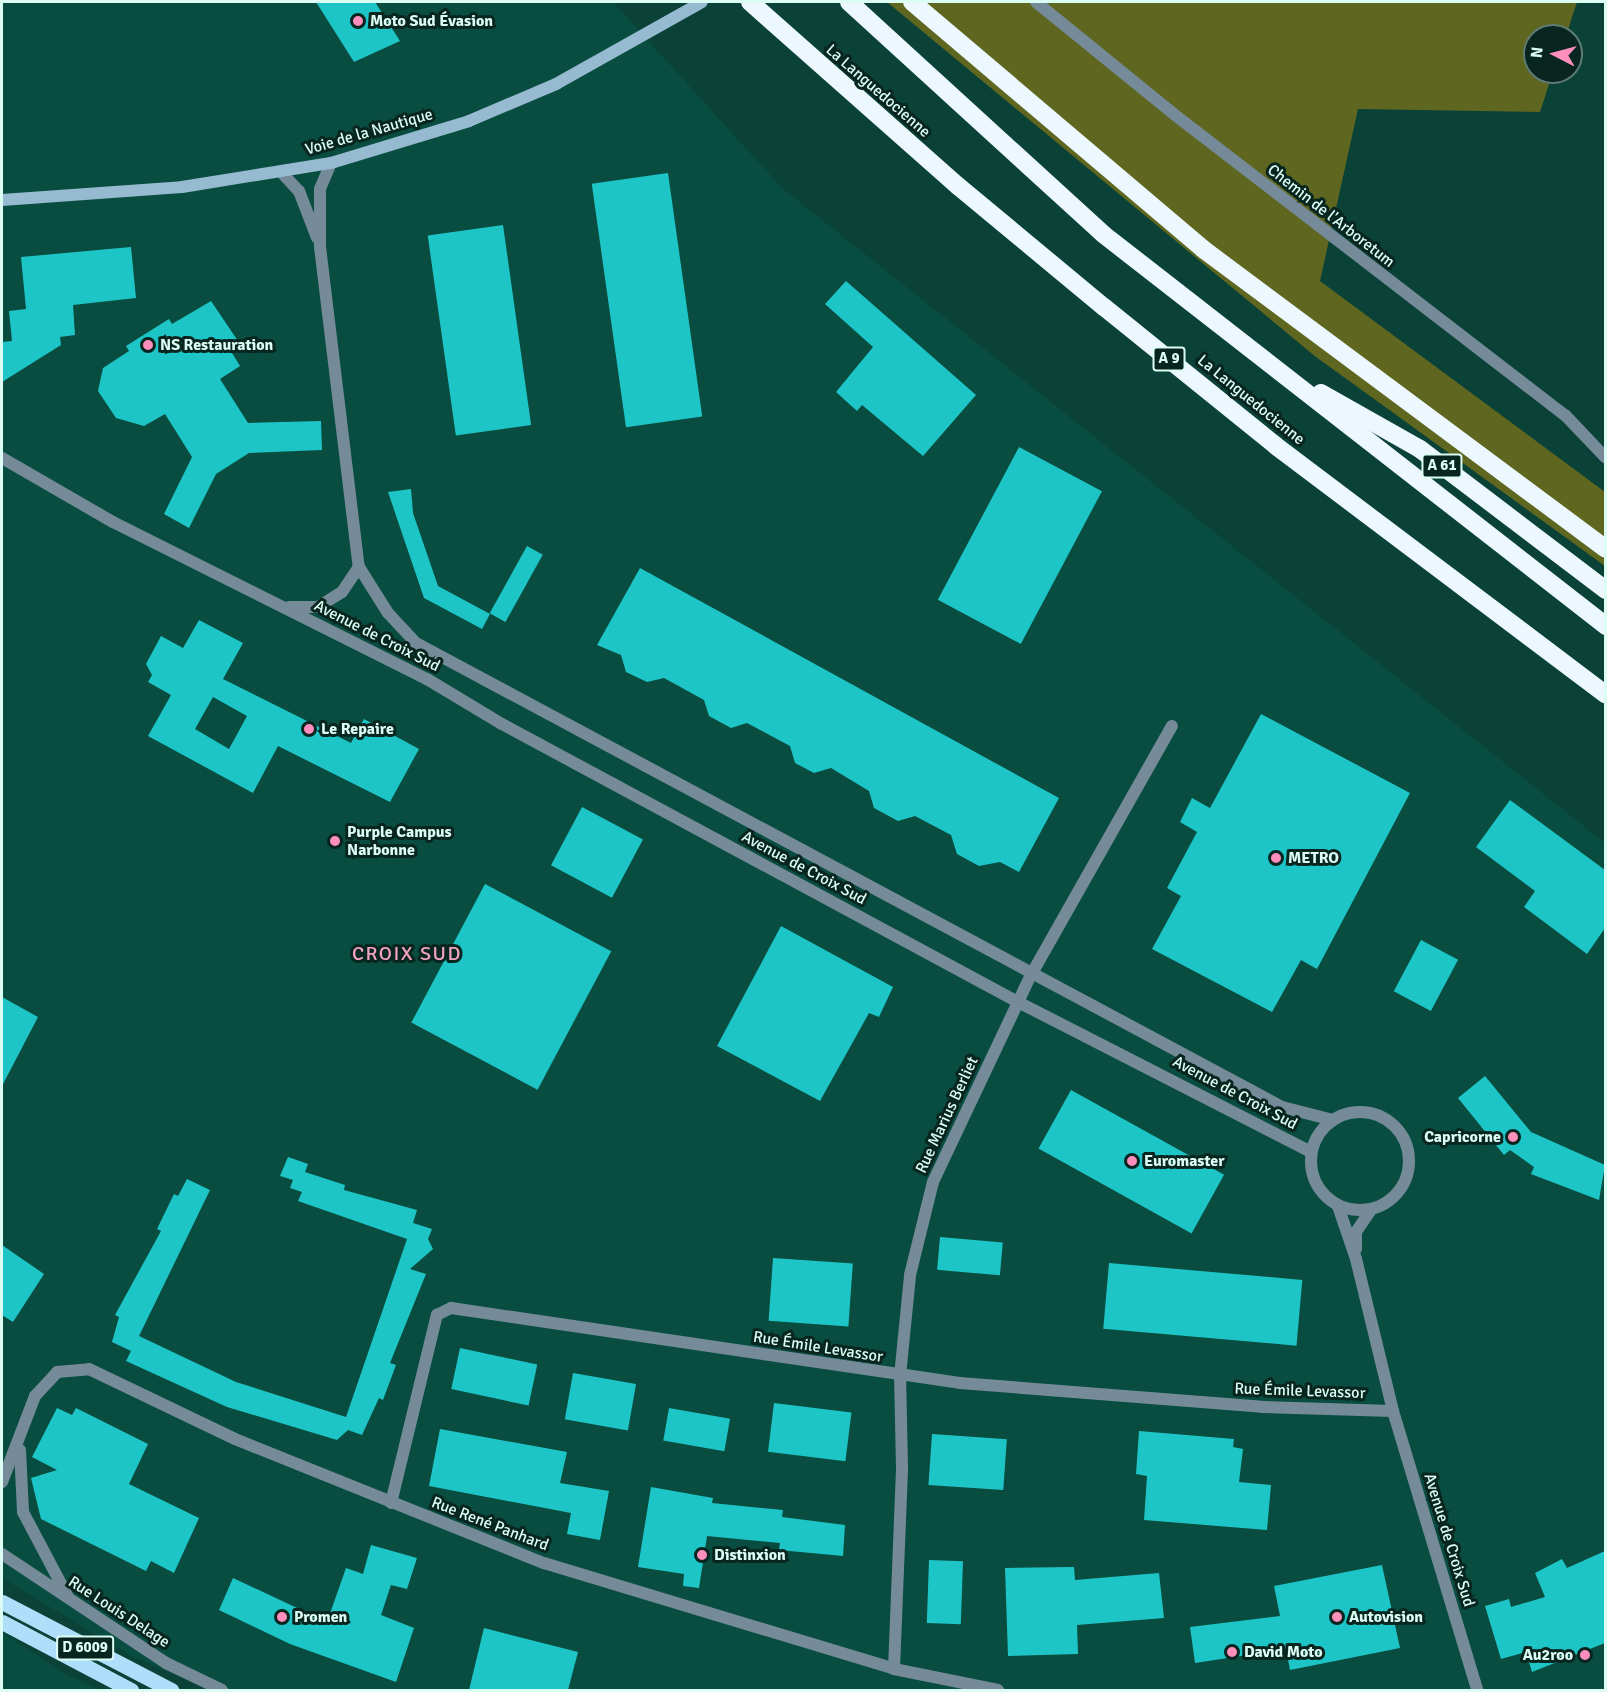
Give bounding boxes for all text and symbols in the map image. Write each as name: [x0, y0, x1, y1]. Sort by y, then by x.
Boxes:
place label: Moto Sud Évasion: [370, 11, 493, 31]
marker: Moto Sud Évasion: [351, 14, 365, 28]
north arrow: [1523, 24, 1583, 84]
street label: La Languedocienne: [822, 40, 934, 142]
text: N: [1527, 46, 1548, 59]
street label: Voie de la Nautique: [303, 105, 435, 159]
street label: Chemin de l'Arboretum: [1263, 160, 1399, 272]
place label: NS Restauration: [160, 335, 273, 355]
marker: NS Restauration: [141, 338, 155, 352]
road number: A 9: [1152, 347, 1186, 371]
street label: La Languedocienne: [1194, 351, 1308, 449]
road number: A 61: [1421, 454, 1463, 478]
street label: Avenue de Croix Sud: [311, 596, 443, 676]
place label: Le Repaire: [321, 719, 394, 739]
marker: Le Repaire: [302, 722, 316, 736]
place label: Purple Campus Narbonne: [347, 822, 452, 860]
street label: Avenue de Croix Sud: [738, 827, 870, 909]
marker: Purple Campus Narbonne: [328, 834, 342, 848]
place label: METRO: [1288, 848, 1339, 868]
marker: METRO: [1269, 851, 1283, 865]
district label: CROIX SUD: [352, 941, 462, 965]
street label: Avenue de Croix Sud: [1169, 1052, 1301, 1134]
street label: Rue Marius Berliet: [912, 1054, 982, 1176]
place label: Capricorne: [1424, 1127, 1501, 1147]
marker: Capricorne: [1506, 1130, 1520, 1144]
place label: Euromaster: [1144, 1151, 1225, 1171]
marker: Euromaster: [1125, 1154, 1139, 1168]
street label: Rue Émile Levassor: [752, 1327, 884, 1367]
street label: Rue Émile Levassor: [1234, 1379, 1366, 1403]
street label: Avenue de Croix Sud: [1420, 1471, 1478, 1609]
street label: Rue René Panhard: [429, 1493, 551, 1555]
place label: Distinxion: [714, 1545, 786, 1565]
marker: Distinxion: [695, 1548, 709, 1562]
street label: Rue Louis Delage: [65, 1572, 173, 1652]
place label: Promen: [294, 1607, 347, 1627]
place label: Autovision: [1349, 1607, 1423, 1627]
marker: Promen: [275, 1610, 289, 1624]
marker: Autovision: [1330, 1610, 1344, 1624]
road number: D 6009: [55, 1636, 115, 1660]
place label: David Moto: [1244, 1642, 1323, 1662]
marker: David Moto: [1225, 1645, 1239, 1659]
place label: Au2roo: [1523, 1645, 1573, 1665]
marker: Au2roo: [1578, 1648, 1592, 1662]

